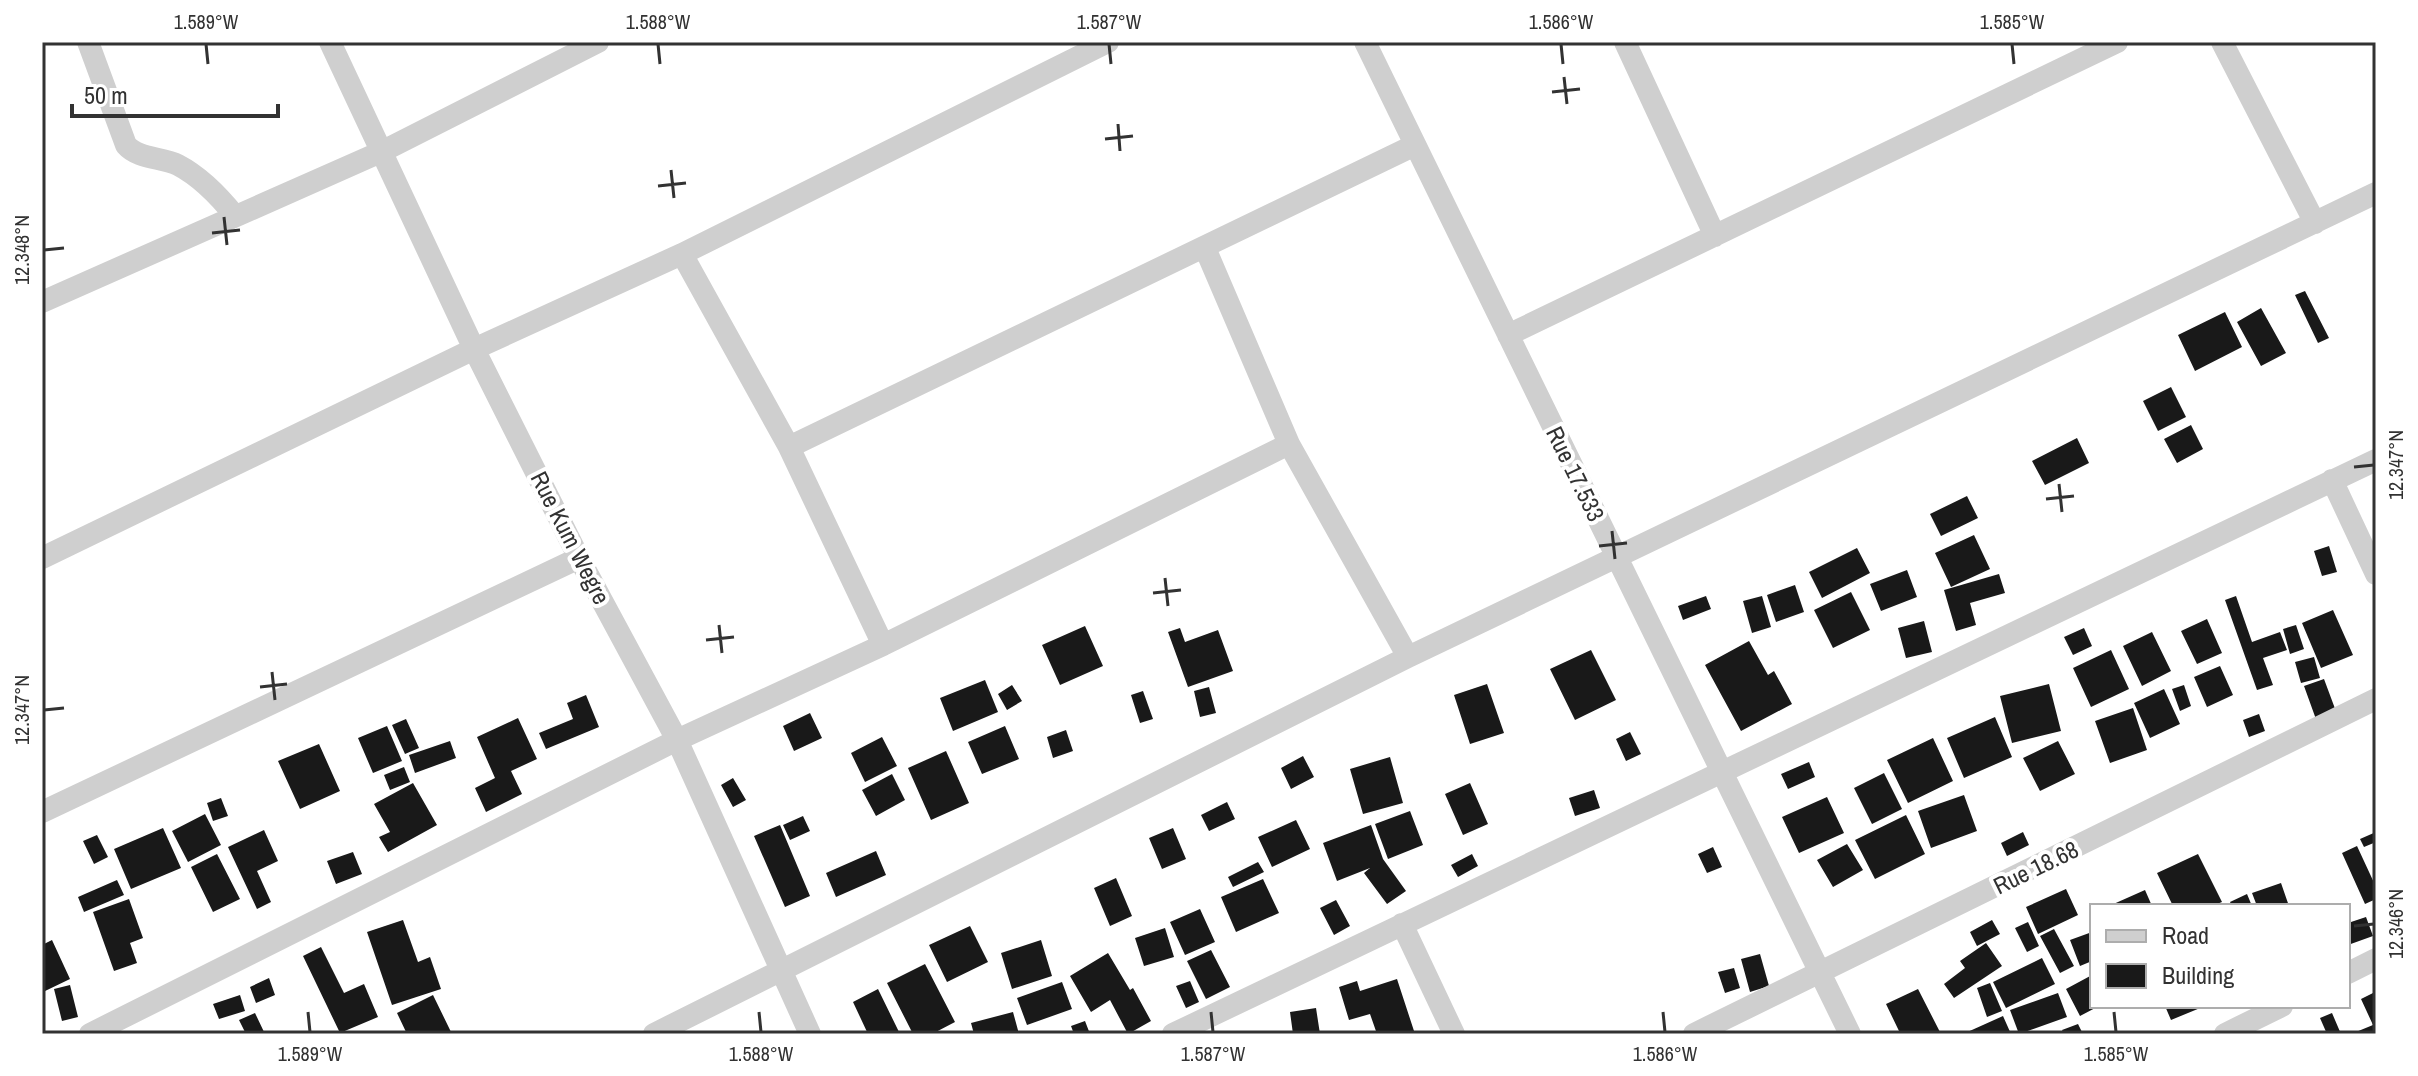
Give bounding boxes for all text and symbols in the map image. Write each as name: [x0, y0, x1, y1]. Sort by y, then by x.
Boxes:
text: 1.589°W: [174, 8, 239, 35]
text: 1.588°W: [626, 8, 691, 35]
text: 1.587°W: [1077, 8, 1142, 35]
text: 1.586°W: [1529, 8, 1594, 35]
text: 1.585°W: [1980, 8, 2045, 35]
scale bar: [72, 68, 278, 118]
text: 50 m: [84, 79, 128, 111]
text: 12.348°N: [8, 215, 35, 285]
street label: Rue 17.533: [1539, 421, 1613, 526]
text: 12.347°N: [2382, 430, 2409, 500]
street label: Rue Kum Wegre: [524, 466, 618, 609]
text: 12.347°N: [8, 675, 35, 745]
street label: Rue 18.68: [1988, 833, 2083, 901]
text: 12.346°N: [2382, 889, 2409, 959]
legend: [2090, 904, 2350, 1008]
text: Road: [2162, 919, 2209, 951]
text: Building: [2162, 959, 2234, 991]
text: 1.589°W: [278, 1040, 343, 1067]
text: 1.588°W: [729, 1040, 794, 1067]
text: 1.587°W: [1181, 1040, 1246, 1067]
text: 1.586°W: [1633, 1040, 1698, 1067]
text: 1.585°W: [2084, 1040, 2149, 1067]

